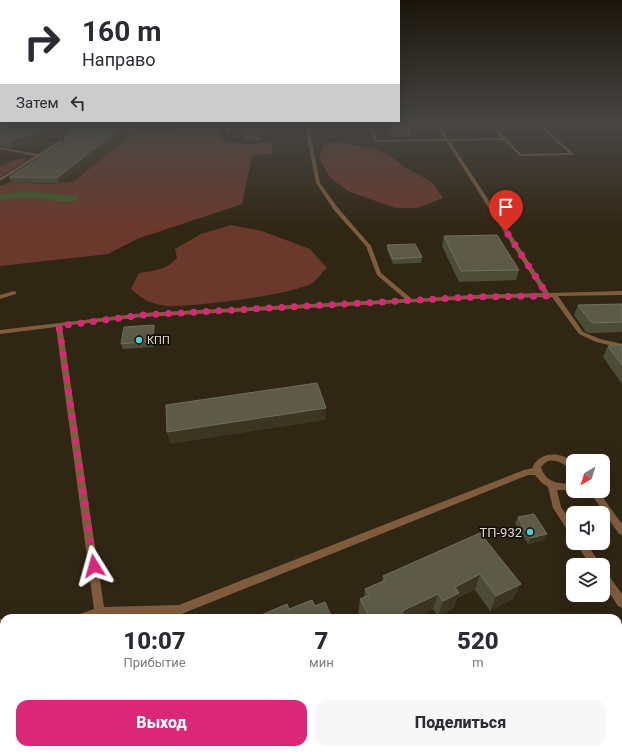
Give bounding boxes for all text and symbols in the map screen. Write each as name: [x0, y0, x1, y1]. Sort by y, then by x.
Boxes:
text: 160 m: [82, 15, 161, 48]
icon: right: [16, 16, 68, 68]
text: Направо: [82, 49, 155, 70]
icon: left: [67, 92, 89, 114]
text: Затем: [16, 94, 59, 112]
pin: [489, 190, 523, 231]
icon: arrive: [495, 196, 517, 218]
place label: КПП: [147, 334, 170, 347]
marker: КПП: [134, 335, 144, 345]
north arrow: [566, 454, 610, 498]
map controls: [566, 454, 610, 602]
button: sound: [566, 506, 610, 550]
place label: ТП-932: [479, 525, 522, 540]
marker: ТП-932: [525, 527, 535, 537]
position arrow: [73, 545, 115, 587]
button: layers: [566, 558, 610, 602]
text: 10:07: [123, 627, 186, 655]
text: 7: [314, 627, 328, 655]
text: 520: [457, 627, 499, 655]
text: Прибытие: [124, 655, 186, 670]
text: мин: [309, 655, 334, 670]
text: m: [472, 655, 484, 670]
button: Выход: [16, 700, 307, 746]
button: Поделиться: [315, 700, 606, 746]

